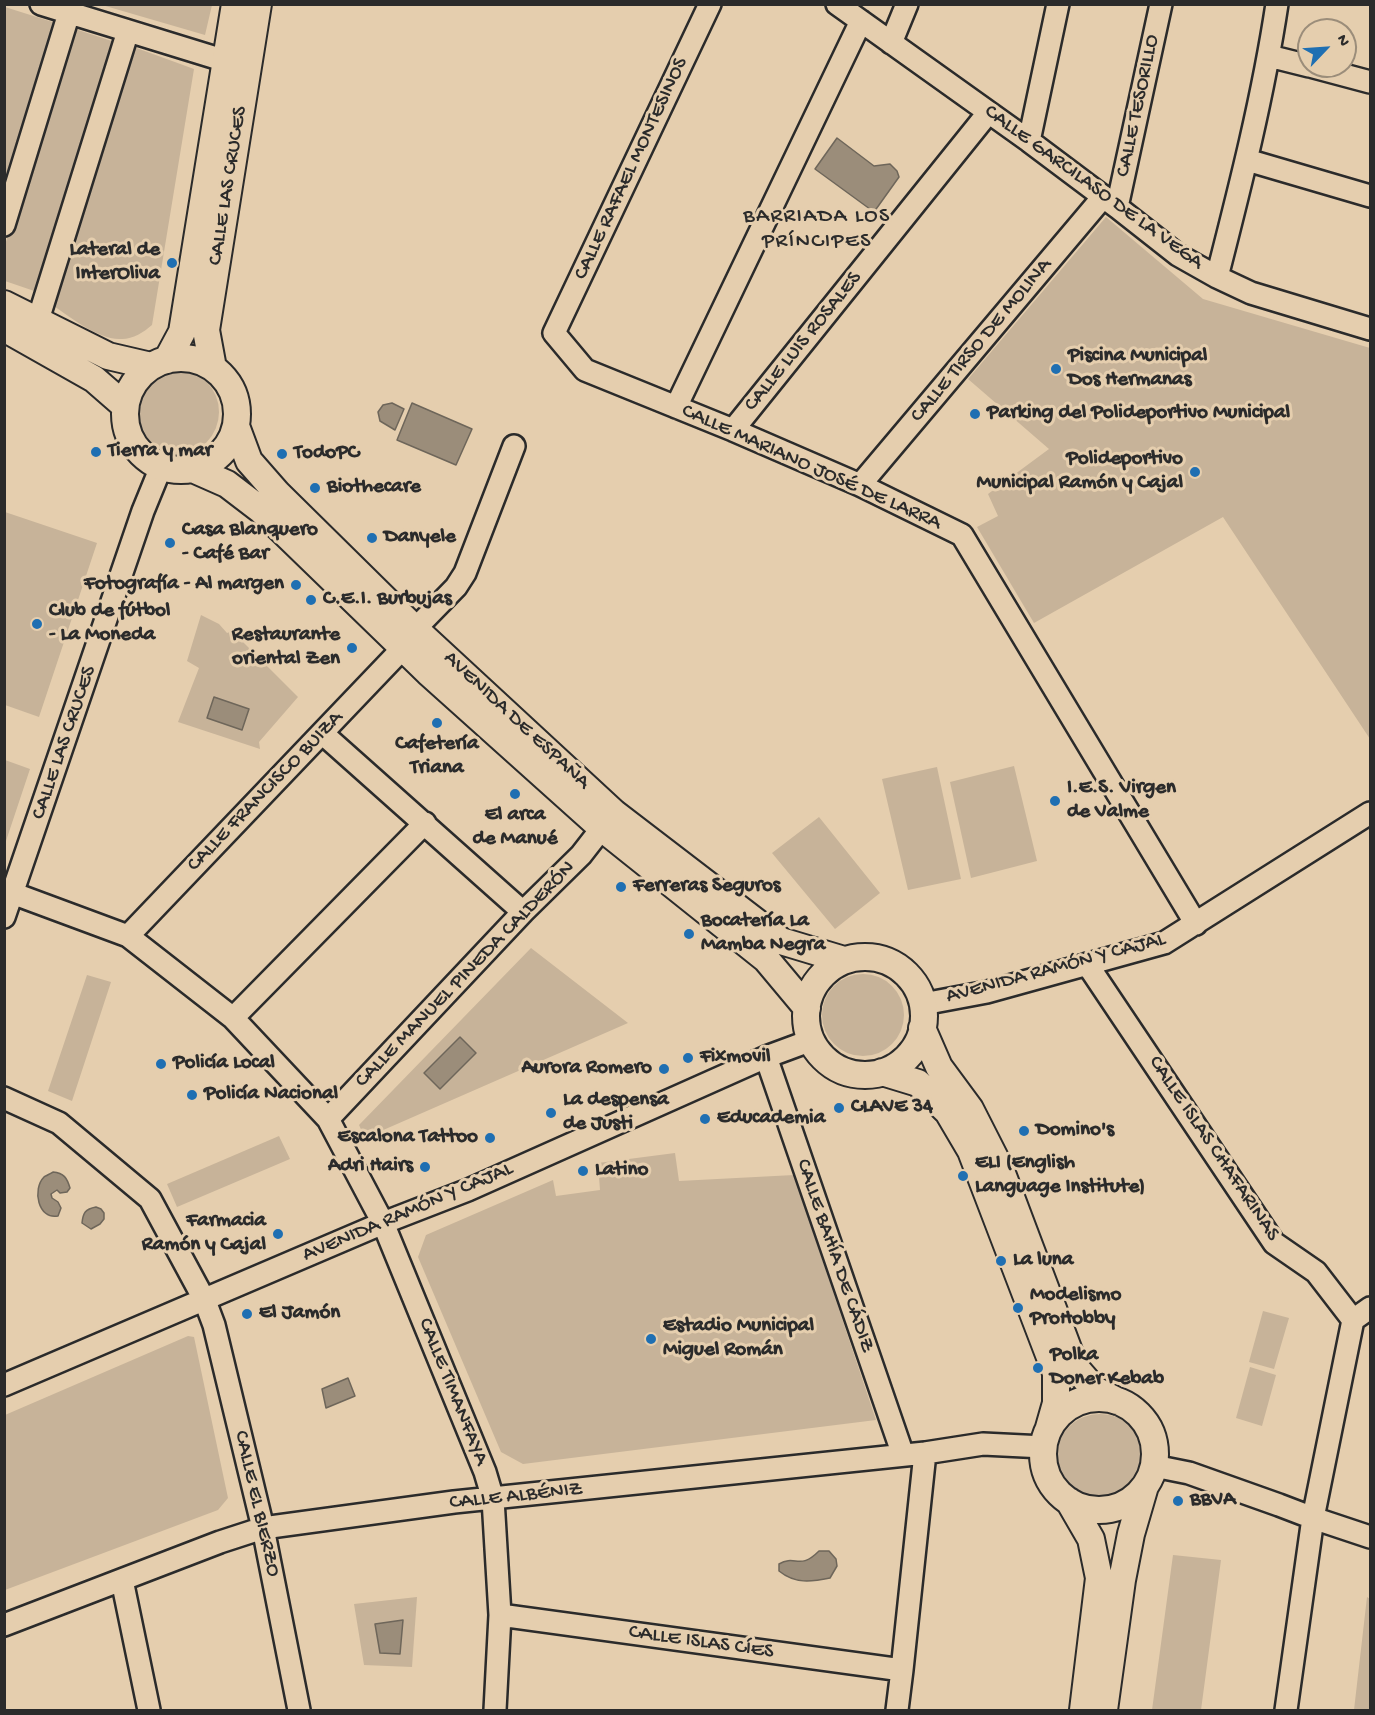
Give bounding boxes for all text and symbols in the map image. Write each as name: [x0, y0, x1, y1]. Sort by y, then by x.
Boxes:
north arrow: [1297, 18, 1357, 78]
text: N: [1331, 32, 1353, 50]
street label: CALLE TESORILLO: [1112, 33, 1166, 179]
street label: CALLE RAFAEL MONTESINOS: [569, 54, 695, 284]
street label: CALLE GARCILASO DE LA VEGA: [978, 100, 1208, 276]
street label: CALLE LAS CRUCES: [204, 105, 254, 267]
district label: BARRIADA LOS PRÍNCIPES: [743, 205, 891, 256]
place label: Lateral de InterOliva: [69, 238, 160, 288]
street label: CALLE TIRSO DE MOLINA: [906, 254, 1058, 428]
marker: Lateral de InterOliva: [165, 256, 179, 270]
street label: CALLE LUIS ROSALES: [740, 267, 868, 417]
place label: Piscina Municipal Dos Hermanas: [1068, 344, 1207, 394]
marker: Piscina Municipal Dos Hermanas: [1049, 362, 1063, 376]
street label: CALLE MARIANO JOSÉ DE LARRA: [677, 399, 945, 537]
place label: Parking del Polideportivo Municipal: [987, 401, 1290, 427]
marker: Parking del Polideportivo Municipal: [968, 407, 982, 421]
place label: Tierra y mar: [108, 439, 212, 465]
place label: TodoPC: [294, 441, 359, 467]
marker: Tierra y mar: [89, 445, 103, 459]
marker: TodoPC: [275, 447, 289, 461]
place label: Polideportivo Municipal Ramón y Cajal: [977, 447, 1183, 497]
marker: Polideportivo Municipal Ramón y Cajal: [1188, 465, 1202, 479]
place label: Biothecare: [327, 475, 421, 501]
marker: Biothecare: [308, 481, 322, 495]
place label: Casa Blanquero - Café Bar: [182, 518, 318, 568]
place label: Danyele: [384, 525, 456, 551]
marker: Danyele: [365, 531, 379, 545]
marker: Casa Blanquero - Café Bar: [163, 536, 177, 550]
place label: Fotografía - Al margen: [84, 572, 284, 598]
marker: Fotografía - Al margen: [289, 578, 303, 592]
place label: C.E.I. Burbujas: [323, 587, 452, 613]
marker: C.E.I. Burbujas: [304, 593, 318, 607]
place label: Club de fútbol - La Moneda: [49, 599, 170, 649]
marker: Club de fútbol - La Moneda: [30, 617, 44, 631]
place label: Restaurante oriental Zen: [232, 623, 340, 673]
marker: Restaurante oriental Zen: [345, 641, 359, 655]
street label: AVENIDA DE ESPAÑA: [437, 646, 595, 796]
street label: CALLE LAS CRUCES: [27, 663, 103, 823]
street label: CALLE FRANCISCO BUIZA: [183, 706, 349, 878]
marker: Cafetería Triana: [430, 716, 444, 730]
place label: Cafetería Triana: [395, 732, 479, 782]
place label: I.E.S. Virgen de Valme: [1067, 776, 1176, 826]
marker: El arca de Manué: [508, 787, 522, 801]
marker: I.E.S. Virgen de Valme: [1048, 794, 1062, 808]
place label: El arca de Manué: [472, 803, 558, 853]
street label: CALLE MANUEL PINEDA CALDERÓN: [351, 856, 581, 1094]
place label: Ferreras Seguros: [633, 874, 781, 900]
marker: Ferreras Seguros: [614, 880, 628, 894]
place label: Bocatería La Mamba Negra: [701, 909, 825, 959]
marker: Bocatería La Mamba Negra: [682, 927, 696, 941]
street label: AVENIDA RAMÓN Y CAJAL: [944, 928, 1168, 1010]
place label: Fixmovil: [700, 1045, 771, 1071]
place label: Policía Local: [173, 1051, 275, 1077]
marker: Fixmovil: [681, 1051, 695, 1065]
street label: CALLE ISLAS CHAFARINAS: [1142, 1052, 1284, 1246]
place label: Aurora Romero: [521, 1056, 652, 1082]
marker: Policía Local: [154, 1057, 168, 1071]
marker: Aurora Romero: [657, 1062, 671, 1076]
place label: Policía Nacional: [204, 1082, 338, 1108]
marker: Policía Nacional: [185, 1088, 199, 1102]
place label: La despensa de Justi: [563, 1088, 669, 1138]
place label: CLAVE 34: [851, 1095, 933, 1121]
marker: CLAVE 34: [832, 1101, 846, 1115]
marker: La despensa de Justi: [544, 1106, 558, 1120]
place label: Educademia: [717, 1106, 825, 1132]
marker: Educademia: [698, 1112, 712, 1126]
place label: Domino's: [1036, 1118, 1114, 1144]
marker: Domino's: [1017, 1124, 1031, 1138]
place label: Escalona Tattoo: [338, 1125, 478, 1151]
marker: Escalona Tattoo: [483, 1131, 497, 1145]
place label: ELI (English Language Institute): [975, 1151, 1145, 1201]
place label: Adri Hairs: [328, 1154, 413, 1180]
street label: CALLE BAHÍA DE CÁDIZ: [789, 1156, 879, 1356]
street label: AVENIDA RAMÓN Y CAJAL: [299, 1157, 517, 1269]
place label: Latino: [595, 1158, 648, 1184]
marker: Adri Hairs: [418, 1160, 432, 1174]
marker: Latino: [576, 1164, 590, 1178]
marker: ELI (English Language Institute): [956, 1169, 970, 1183]
place label: Farmacia Ramón y Cajal: [142, 1209, 266, 1259]
marker: Farmacia Ramón y Cajal: [271, 1227, 285, 1241]
place label: La luna: [1013, 1248, 1073, 1274]
marker: La luna: [994, 1254, 1008, 1268]
place label: Modelismo ProHobby: [1030, 1283, 1121, 1333]
place label: El Jamón: [259, 1301, 340, 1327]
marker: Modelismo ProHobby: [1011, 1301, 1025, 1315]
marker: El Jamón: [240, 1307, 254, 1321]
place label: Estadio Municipal Miguel Román: [663, 1314, 814, 1364]
street label: CALLE TIMANFAYA: [411, 1315, 493, 1469]
marker: Estadio Municipal Miguel Román: [644, 1332, 658, 1346]
place label: Polka Doner Kebab: [1050, 1343, 1164, 1393]
marker: Polka Doner Kebab: [1031, 1361, 1045, 1375]
street label: CALLE EL BIERZO: [227, 1429, 285, 1579]
street label: CALLE ALBÉNIZ: [448, 1477, 584, 1517]
place label: BBVA: [1190, 1488, 1236, 1514]
marker: BBVA: [1171, 1494, 1185, 1508]
street label: CALLE ISLAS CÍES: [627, 1620, 775, 1666]

